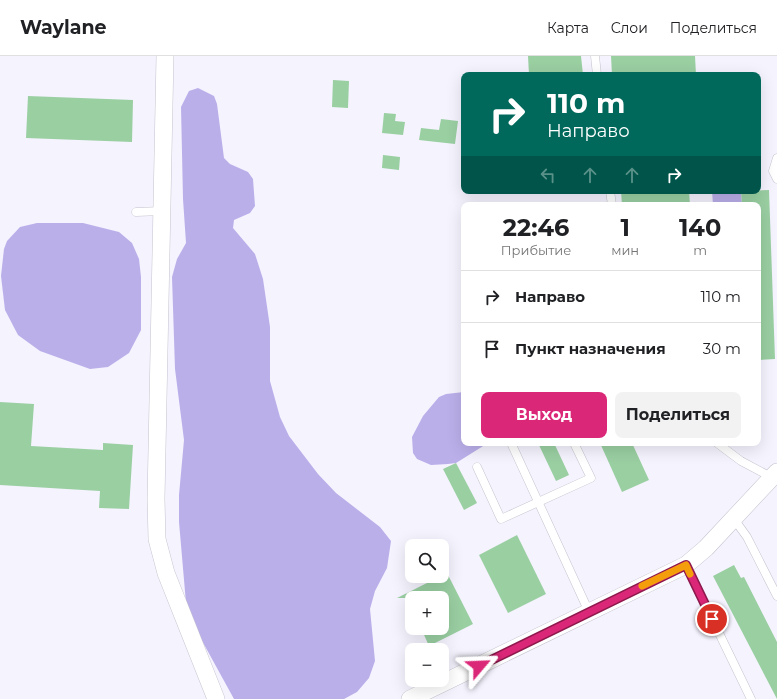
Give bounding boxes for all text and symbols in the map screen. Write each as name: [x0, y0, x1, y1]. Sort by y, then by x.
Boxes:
text: Waylane: [20, 16, 107, 39]
text: Карта: [547, 19, 589, 37]
text: Слои: [611, 19, 648, 37]
text: Поделиться: [670, 19, 757, 37]
text: 110 m: [547, 86, 625, 120]
icon: right: [481, 88, 533, 140]
text: Направо: [547, 120, 630, 142]
icon: left: [537, 164, 559, 186]
icon: ahead: [579, 164, 601, 186]
icon: ahead: [621, 164, 643, 186]
icon: right: [663, 164, 685, 186]
text: 22:46: [503, 213, 569, 242]
text: 1: [620, 213, 630, 242]
text: 140: [679, 213, 721, 242]
text: Прибытие: [501, 242, 571, 258]
text: мин: [611, 242, 639, 258]
text: m: [693, 242, 707, 258]
icon: right: [481, 286, 503, 308]
text: Направо: [515, 287, 585, 306]
text: 110 m: [700, 287, 741, 306]
icon: arrive: [481, 338, 503, 360]
text: Пункт назначения: [515, 339, 666, 358]
text: 30 m: [703, 339, 741, 358]
button: Выход: [481, 392, 607, 438]
button: Поделиться: [615, 392, 741, 438]
map controls: [405, 539, 449, 687]
button: search: [405, 539, 449, 583]
button: +: [405, 591, 449, 635]
pin: [695, 602, 729, 636]
icon: arrive: [701, 608, 723, 630]
button: −: [405, 643, 449, 687]
position arrow: [458, 645, 500, 687]

